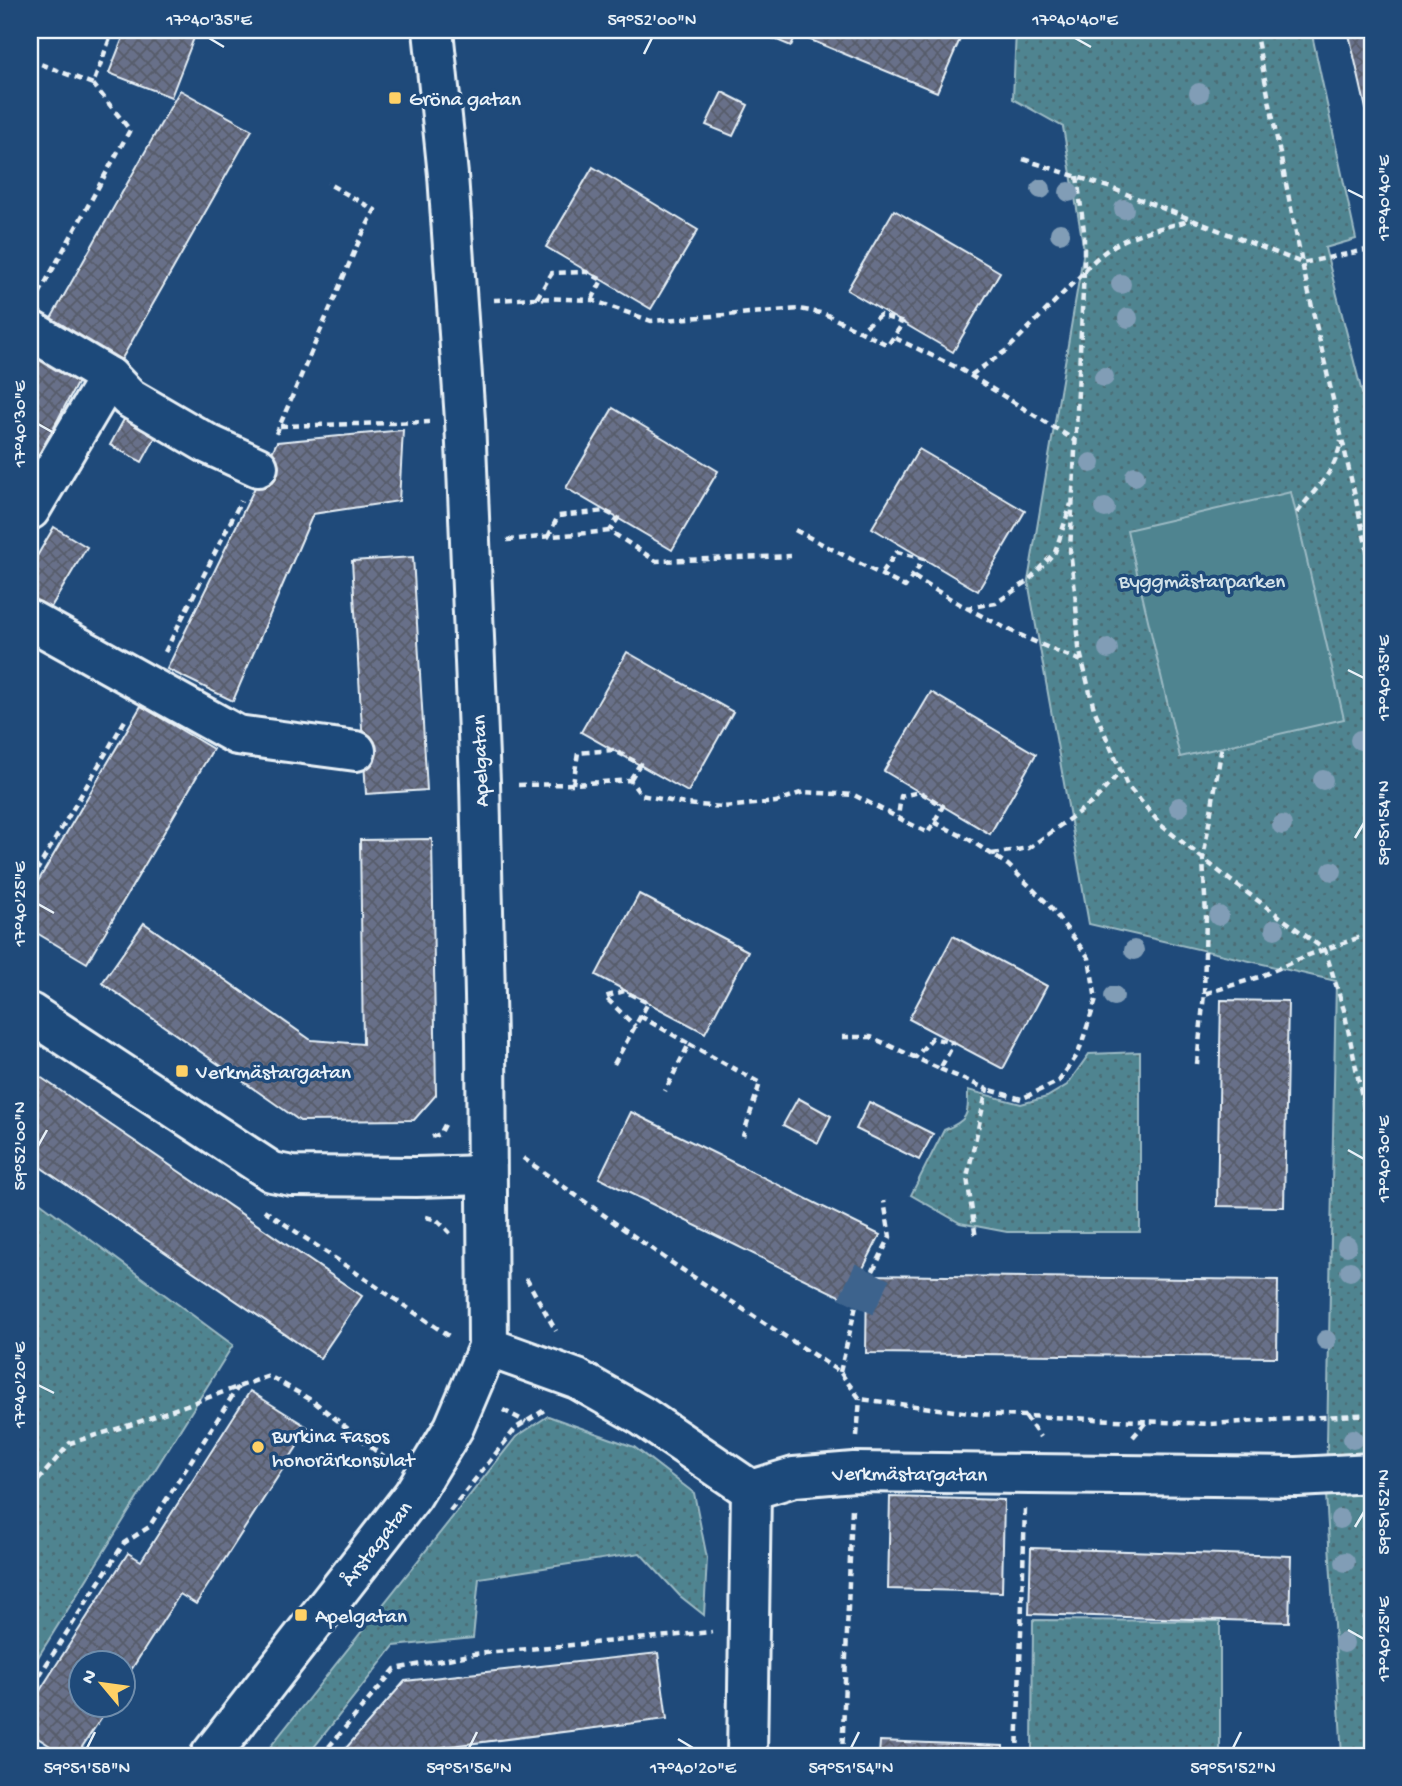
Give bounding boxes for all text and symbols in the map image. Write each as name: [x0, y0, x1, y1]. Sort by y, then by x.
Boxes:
text: 17°40'35"E: [165, 11, 253, 32]
text: 59°52'00"N: [607, 11, 697, 32]
text: 17°40'40"E: [1031, 11, 1119, 32]
place label: Gröna gatan: [409, 89, 521, 114]
marker: Gröna gatan: [387, 90, 403, 106]
text: 17°40'40"E: [1375, 154, 1396, 242]
text: 17°40'30"E: [11, 380, 32, 468]
park label: Byggmästarparken: [1118, 571, 1285, 596]
text: 17°40'35"E: [1375, 634, 1396, 722]
street label: Apelgatan: [468, 714, 497, 807]
text: 59°51'54"N: [1375, 780, 1396, 866]
text: 17°40'25"E: [11, 861, 32, 948]
place label: Verkmästargatan: [195, 1062, 351, 1087]
marker: Verkmästargatan: [174, 1063, 190, 1079]
text: 59°52'00"N: [11, 1101, 32, 1191]
text: 17°40'30"E: [1375, 1115, 1396, 1203]
text: 17°40'20"E: [11, 1341, 32, 1429]
place label: Burkina Fasos honorärkonsulat: [271, 1426, 417, 1475]
marker: Burkina Fasos honorärkonsulat: [250, 1439, 266, 1455]
street label: Verkmästargatan: [830, 1463, 987, 1490]
text: 59°51'52"N: [1375, 1469, 1396, 1555]
street label: Årstagatan: [336, 1497, 420, 1593]
text: 17°40'25"E: [1375, 1596, 1396, 1683]
place label: Apelgatan: [315, 1606, 407, 1631]
marker: Apelgatan: [293, 1607, 309, 1623]
north arrow: [66, 1650, 136, 1720]
text: N: [77, 1666, 103, 1688]
text: 59°51'58"N: [44, 1759, 130, 1780]
text: 59°51'56"N: [426, 1759, 512, 1780]
text: 17°40'20"E: [649, 1759, 737, 1780]
text: 59°51'54"N: [808, 1759, 894, 1780]
text: 59°51'52"N: [1190, 1759, 1276, 1780]

